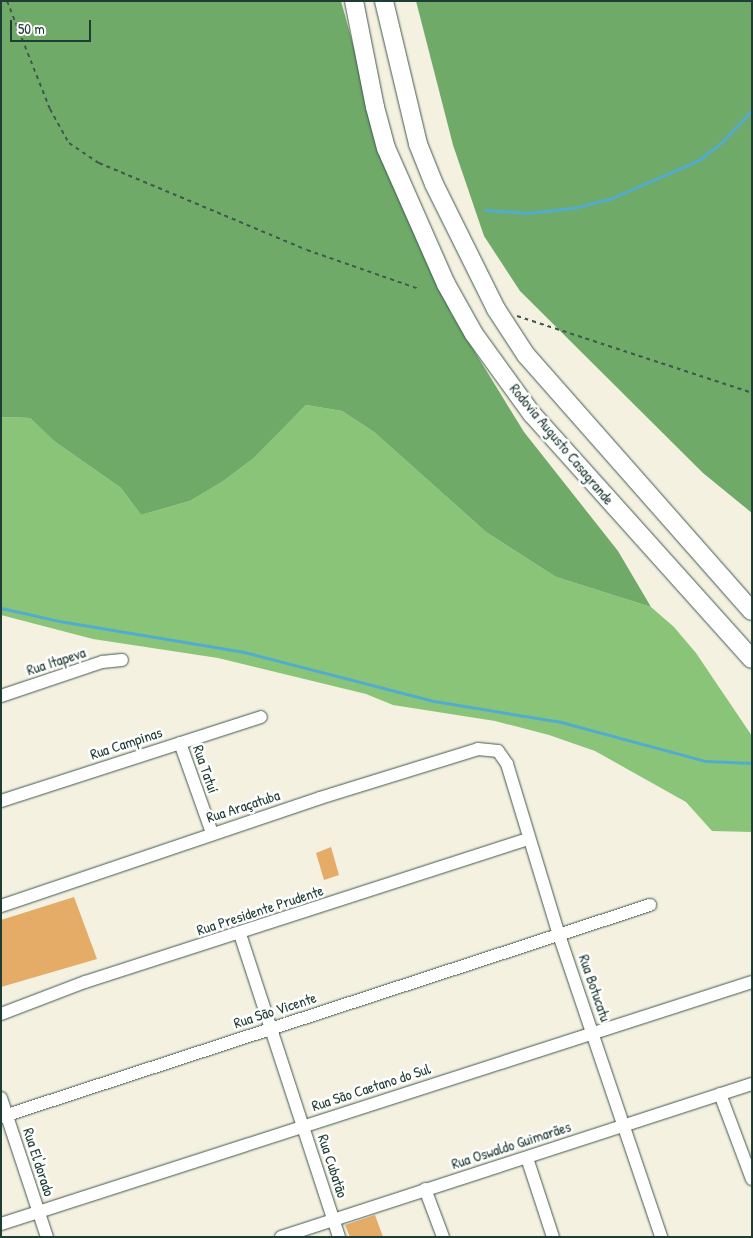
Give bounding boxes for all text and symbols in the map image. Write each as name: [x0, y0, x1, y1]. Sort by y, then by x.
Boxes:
scale bar: [12, 10, 94, 42]
text: 50 m: [18, 18, 45, 39]
street label: Rodovia Augusto Casagrande: [506, 380, 618, 508]
street label: Rua Itapeva: [24, 643, 88, 679]
street label: Rua Campinas: [88, 723, 164, 763]
street label: Rua Tatuí: [189, 743, 223, 795]
street label: Rua Araçatuba: [204, 786, 282, 826]
street label: Rua Presidente Prudente: [194, 881, 326, 939]
street label: Rua Botucatu: [575, 952, 615, 1024]
street label: Rua São Vicente: [231, 988, 319, 1032]
street label: Rua São Caetano do Sul: [309, 1059, 433, 1115]
street label: Rua Oswaldo Guimarães: [449, 1117, 573, 1173]
street label: Rua El'dorado: [20, 1126, 58, 1198]
street label: Rua Cubatão: [314, 1132, 352, 1200]

